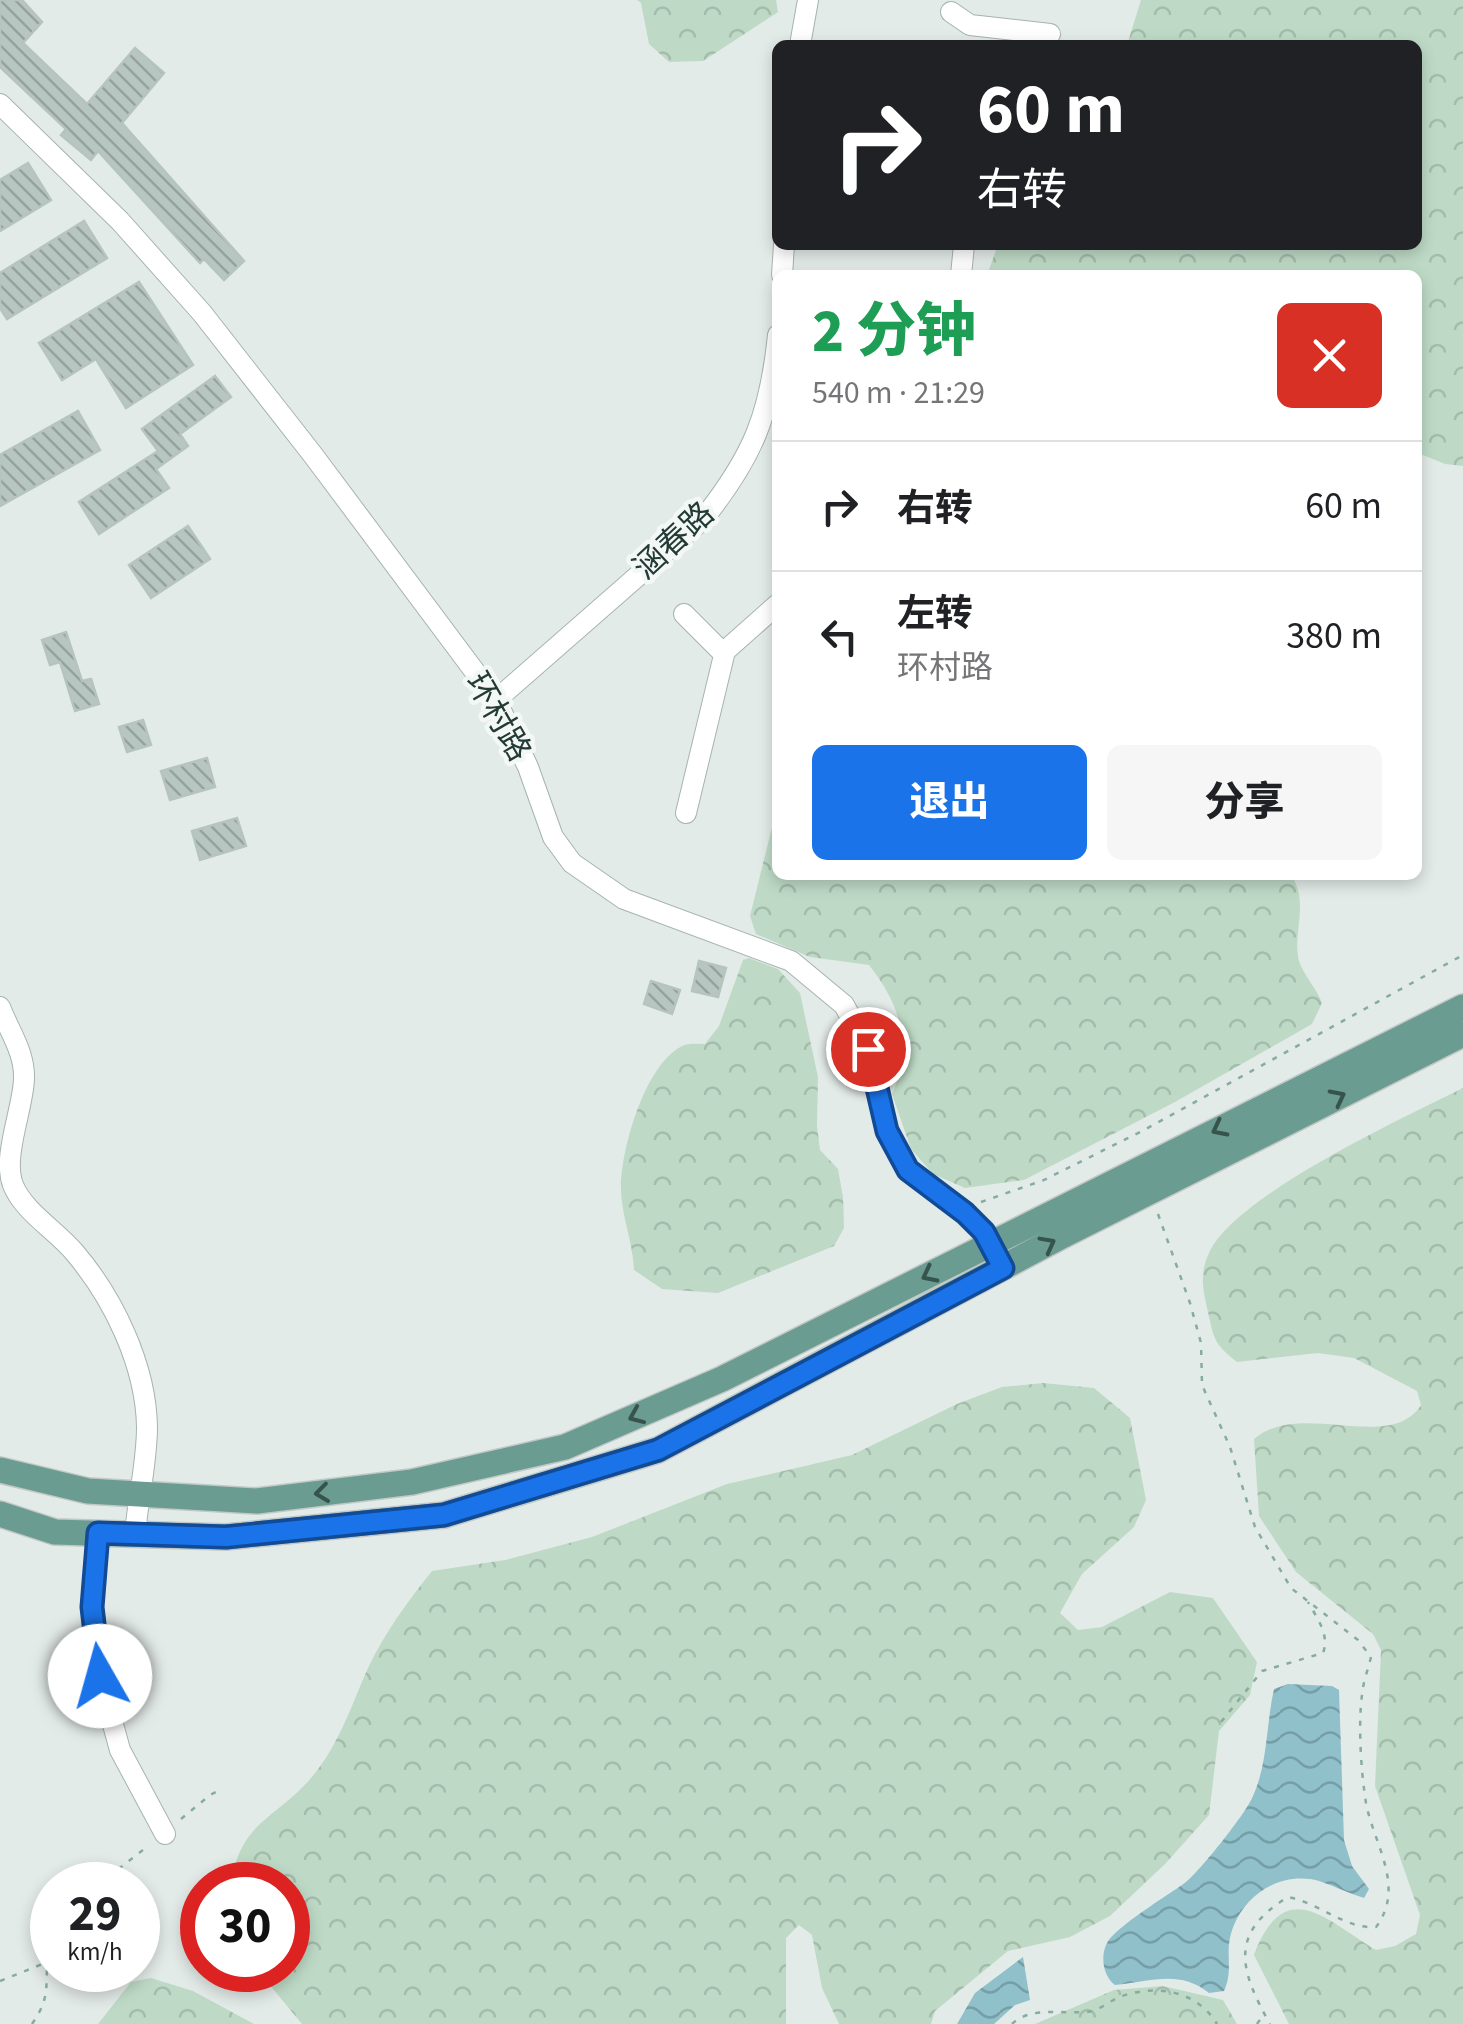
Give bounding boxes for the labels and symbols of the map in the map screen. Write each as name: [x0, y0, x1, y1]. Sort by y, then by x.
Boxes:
street label: 涵春路: [623, 491, 725, 591]
street label: 环村路: [454, 664, 542, 770]
pin: [826, 1007, 911, 1092]
one-way arrow: [1327, 1090, 1345, 1109]
one-way arrow: [1212, 1117, 1230, 1136]
one-way arrow: [1037, 1237, 1055, 1256]
one-way arrow: [921, 1263, 939, 1283]
one-way arrow: [628, 1404, 646, 1424]
one-way arrow: [314, 1482, 330, 1503]
position arrow: [48, 1624, 152, 1728]
speed limit sign: 30: [180, 1862, 310, 1992]

